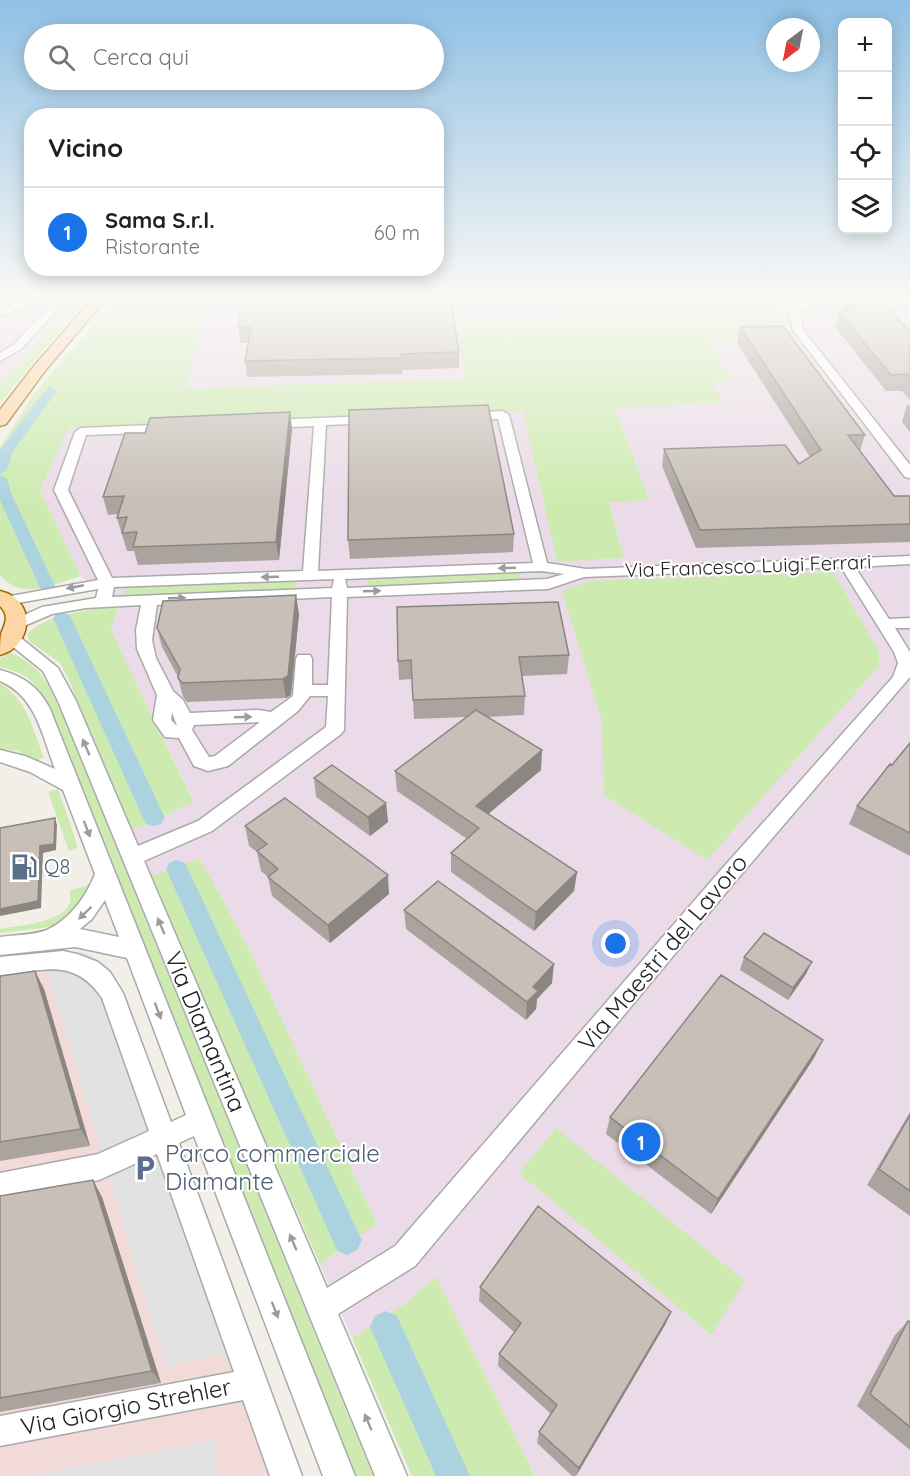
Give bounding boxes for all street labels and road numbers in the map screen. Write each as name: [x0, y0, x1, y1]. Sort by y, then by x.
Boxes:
street label: Via Francesco Luigi Ferrari: [624, 549, 872, 582]
street label: Via Maestri del Lavoro: [571, 848, 753, 1057]
street label: Via Diamantina: [159, 947, 253, 1116]
street label: Via Giorgio Strehler: [18, 1371, 234, 1441]

